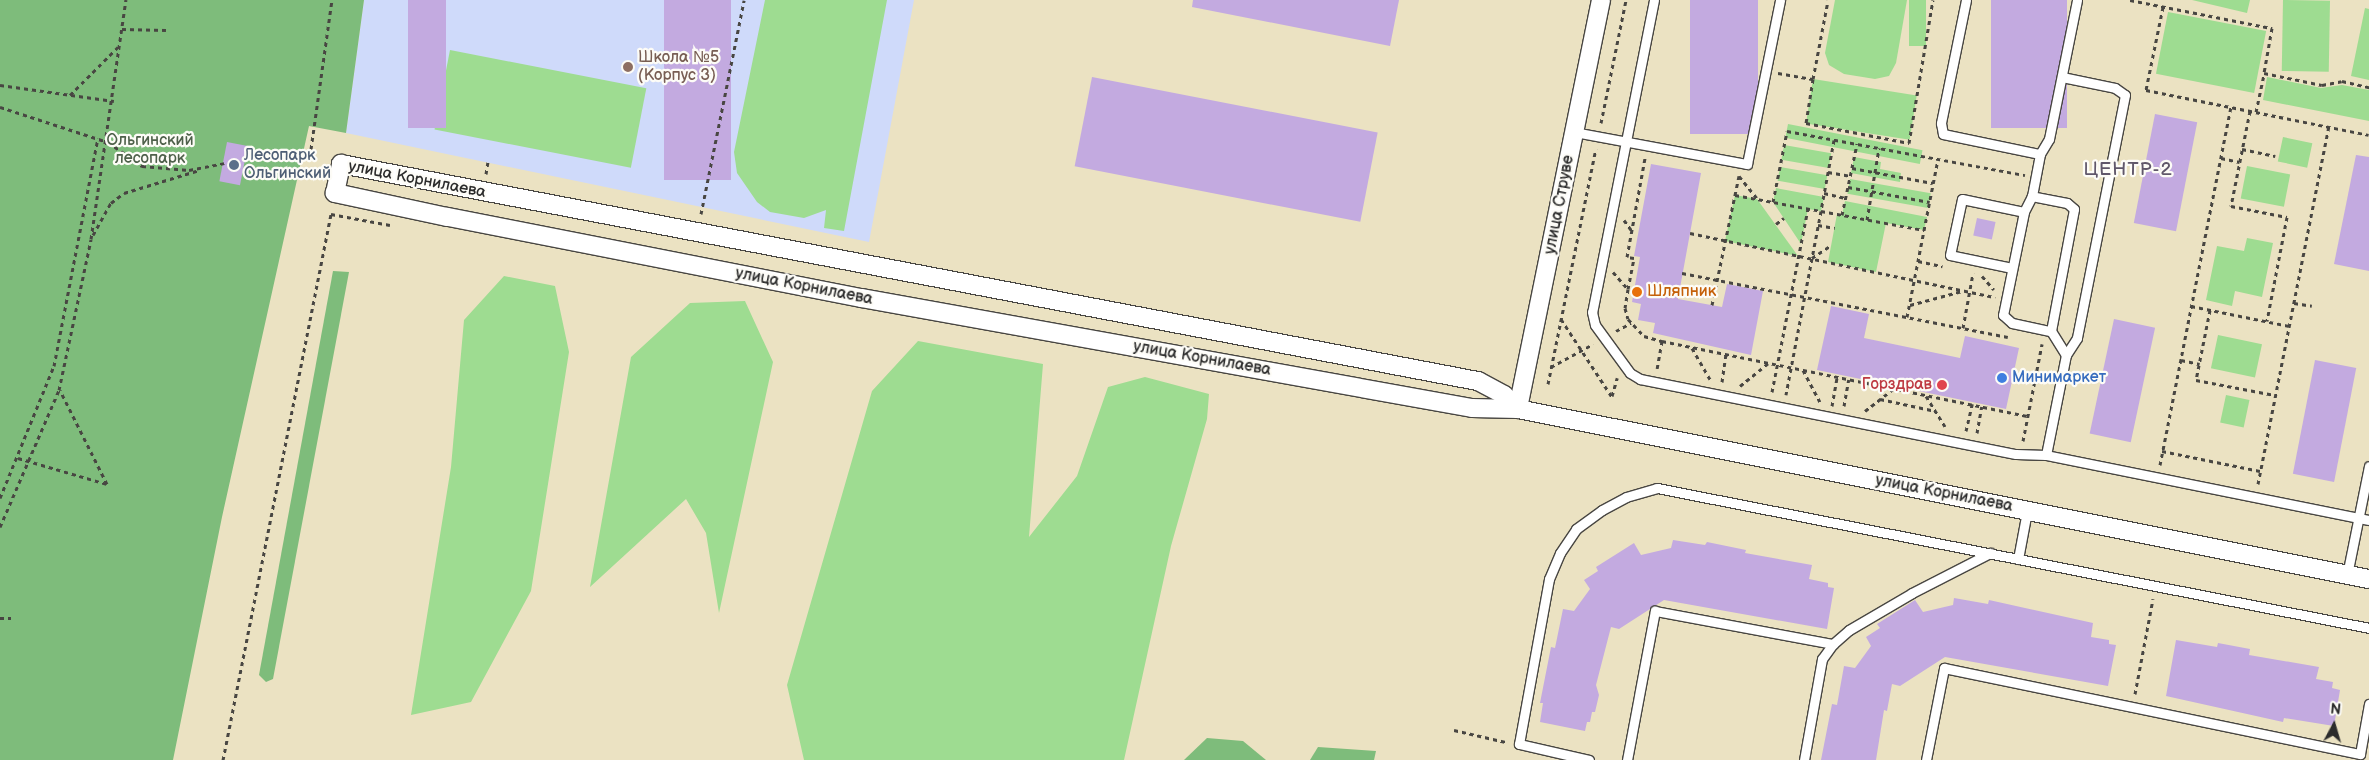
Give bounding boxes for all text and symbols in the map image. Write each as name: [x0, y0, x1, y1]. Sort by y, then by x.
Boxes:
place label: Школа №5 (Корпус 3): [638, 48, 719, 86]
marker: Школа №5 (Корпус 3): [622, 61, 634, 73]
park label: Ольгинский лесопарк: [106, 131, 194, 169]
place label: Лесопарк Ольгинский: [244, 146, 331, 184]
street label: улица Струве: [1541, 154, 1579, 256]
street label: улица Корнилаева: [347, 157, 487, 203]
marker: Лесопарк Ольгинский: [228, 159, 240, 171]
district label: ЦЕНТР-2: [2083, 159, 2173, 181]
street label: улица Корнилаева: [734, 264, 874, 310]
place label: Шляпник: [1647, 282, 1716, 302]
marker: Шляпник: [1631, 286, 1643, 298]
street label: улица Корнилаева: [1132, 337, 1272, 381]
place label: Минимаркет: [2012, 368, 2106, 388]
marker: Минимаркет: [1996, 372, 2008, 384]
place label: Горздрав: [1862, 375, 1932, 395]
marker: Горздрав: [1936, 379, 1948, 391]
street label: улица Корнилаева: [1874, 471, 2014, 517]
north arrow: [2309, 700, 2359, 750]
text: N: [2329, 701, 2342, 719]

